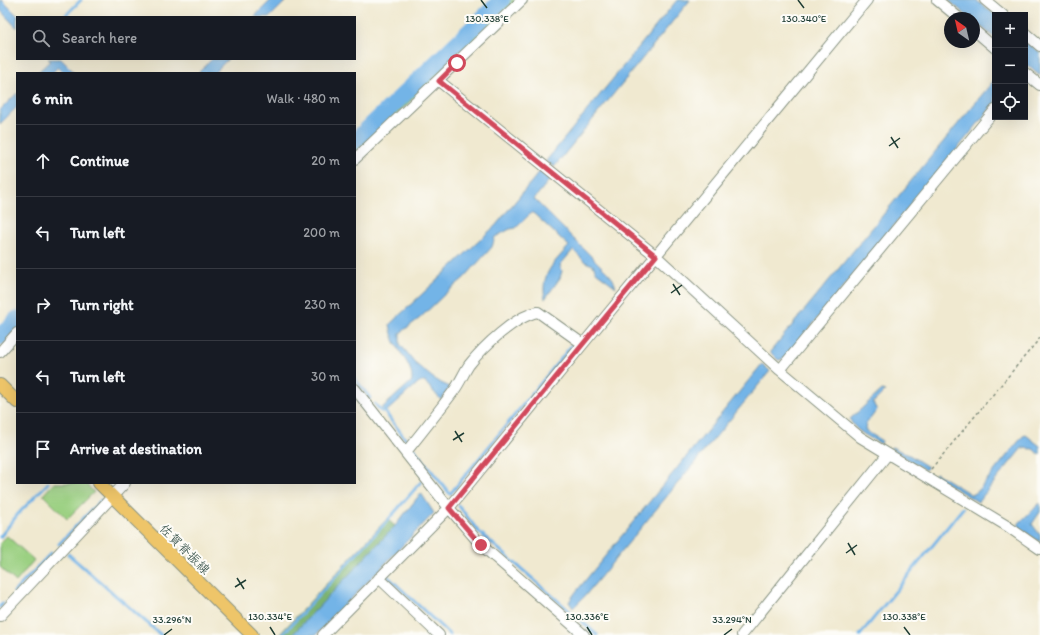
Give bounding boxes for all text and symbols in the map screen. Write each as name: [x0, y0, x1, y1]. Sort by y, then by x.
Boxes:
text: 130.338°E: [465, 12, 509, 25]
text: 130.340°E: [782, 12, 827, 25]
north arrow: [944, 12, 980, 48]
map controls: [992, 12, 1028, 120]
button: +: [992, 12, 1028, 48]
search box: [16, 16, 356, 60]
icon: search: [30, 27, 52, 49]
text: Search here: [62, 29, 137, 47]
button: −: [992, 48, 1028, 84]
route start: [448, 54, 466, 72]
button: locate: [992, 84, 1028, 120]
text: 6 min: [32, 88, 73, 108]
text: Walk · 480 m: [266, 91, 340, 106]
icon: ahead: [32, 150, 54, 172]
text: Continue: [70, 152, 129, 170]
text: 20 m: [311, 153, 340, 168]
icon: left: [32, 222, 54, 244]
text: Turn left: [70, 224, 125, 242]
text: 200 m: [303, 225, 340, 240]
icon: right: [32, 294, 54, 316]
text: Turn right: [70, 296, 134, 314]
text: 230 m: [304, 297, 340, 312]
icon: left: [32, 366, 54, 388]
text: Turn left: [70, 368, 125, 386]
text: 30 m: [311, 369, 340, 384]
icon: arrive: [32, 438, 54, 460]
text: Arrive at destination: [70, 440, 202, 458]
street label: 佐賀脊振線: [157, 521, 214, 578]
route end: [472, 536, 490, 554]
text: 130.334°E: [248, 610, 293, 623]
text: 130.336°E: [565, 610, 609, 623]
text: 130.338°E: [882, 610, 926, 623]
text: 33.296°N: [153, 613, 192, 626]
text: 33.294°N: [712, 613, 752, 626]

